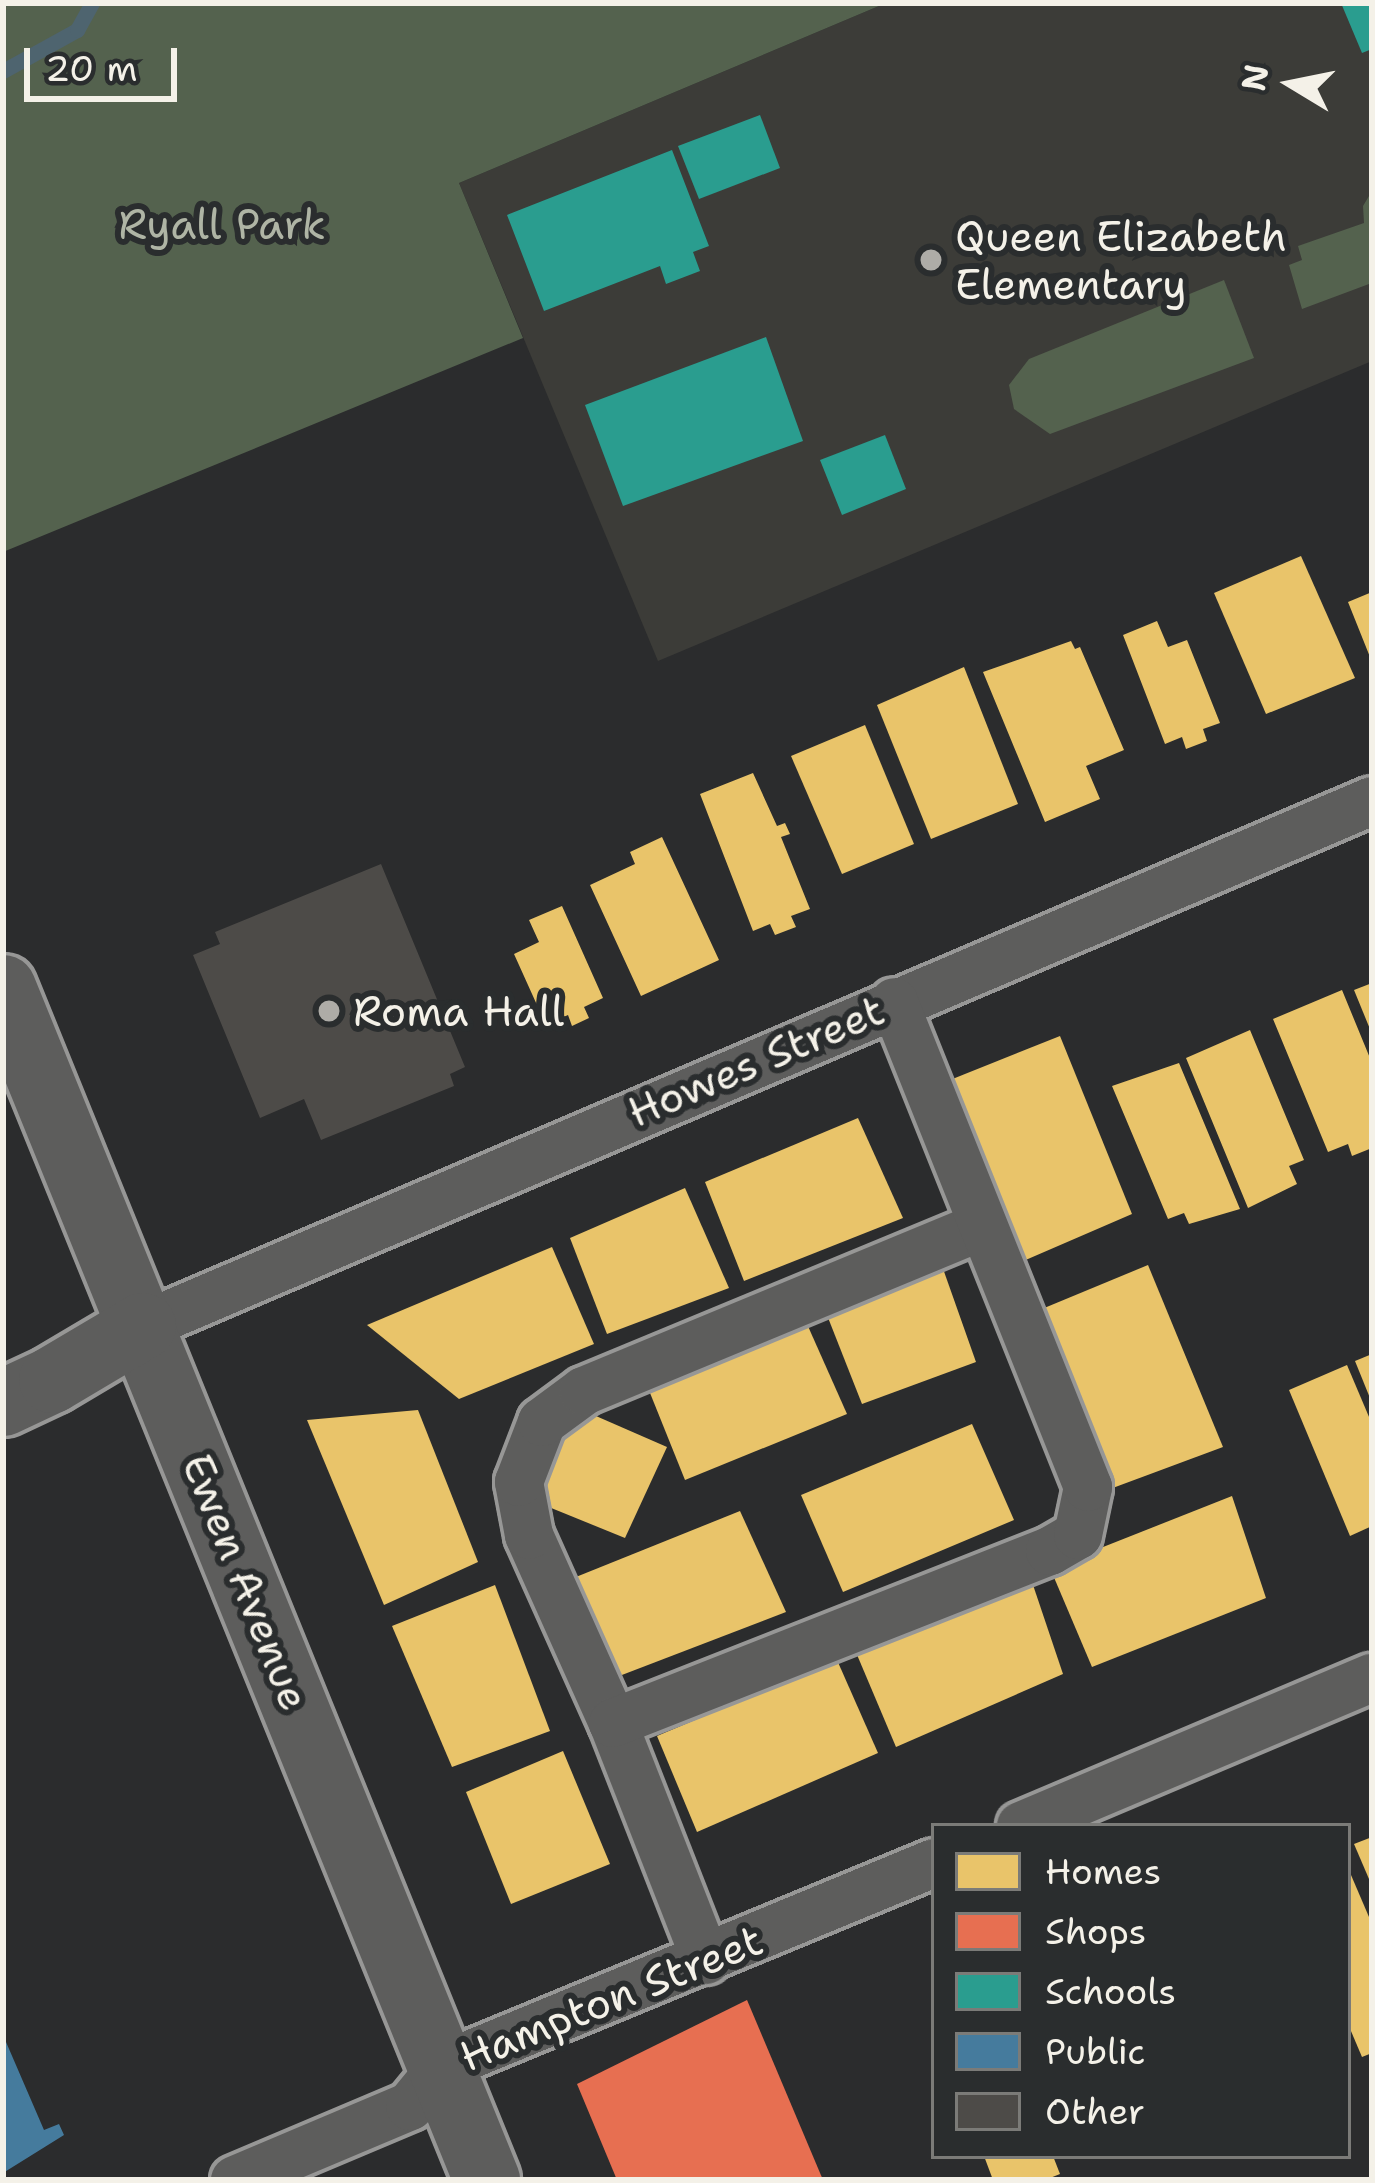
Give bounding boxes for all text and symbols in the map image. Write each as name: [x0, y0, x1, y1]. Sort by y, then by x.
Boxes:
scale bar: [30, 24, 183, 98]
north arrow: [1231, 24, 1351, 144]
text: 20 m: [45, 44, 138, 93]
text: N: [1231, 61, 1279, 94]
park label: Ryall Park: [118, 199, 326, 249]
place label: Queen Elizabeth Elementary: [955, 211, 1287, 310]
marker: Queen Elizabeth Elementary: [918, 247, 944, 273]
street label: Howes Street: [620, 984, 892, 1138]
place label: Roma Hall: [353, 986, 564, 1036]
marker: Roma Hall: [316, 998, 342, 1024]
street label: Ewen Avenue: [172, 1447, 320, 1717]
legend: [931, 1823, 1351, 2159]
text: Homes: [1045, 1847, 1161, 1896]
text: Shops: [1045, 1907, 1146, 1956]
street label: Hampton Street: [452, 1914, 770, 2082]
text: Schools: [1045, 1967, 1176, 2016]
text: Public: [1045, 2027, 1145, 2076]
text: Other: [1045, 2087, 1145, 2136]

